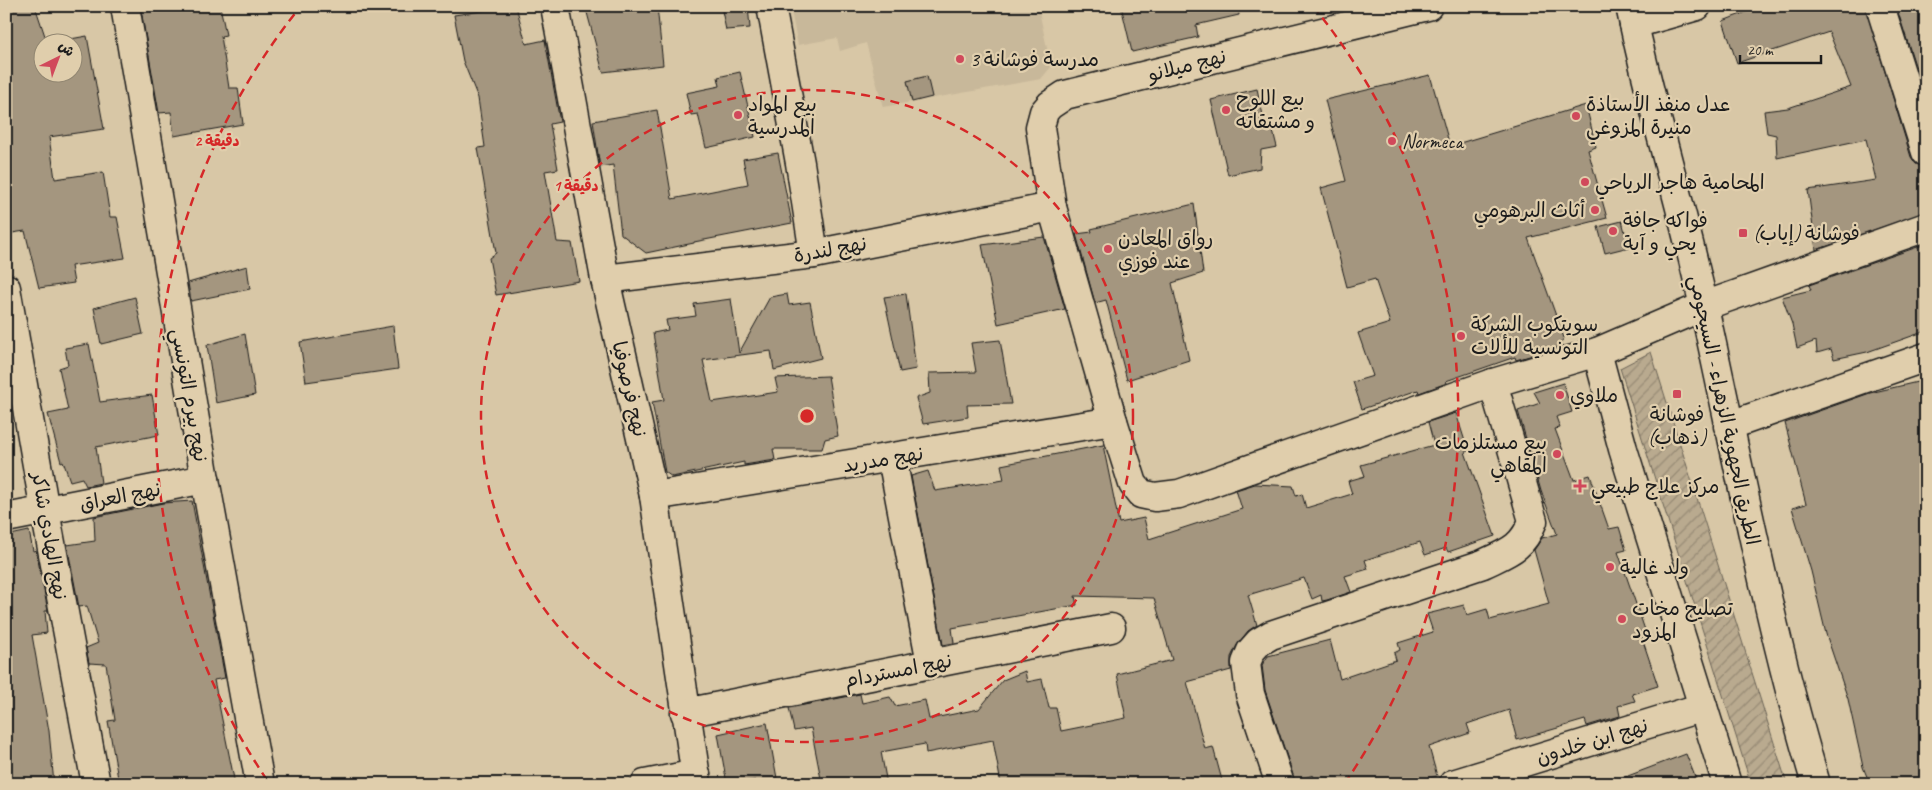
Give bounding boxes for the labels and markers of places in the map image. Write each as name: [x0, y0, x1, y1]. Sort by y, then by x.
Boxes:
place label: مدرسة فوشانة 3: [970, 47, 1099, 72]
marker: مدرسة فوشانة 3: [954, 53, 966, 65]
place label: بيع اللوح و مشتقاته: [1236, 86, 1315, 134]
place label: عدل منفذ الأستاذة منيرة المزوغي: [1586, 91, 1730, 145]
place label: بيع المواد المدرسية: [748, 92, 817, 140]
marker: بيع اللوح و مشتقاته: [1220, 104, 1232, 116]
marker: بيع المواد المدرسية: [732, 109, 744, 121]
marker: عدل منفذ الأستاذة منيرة المزوغي: [1570, 110, 1582, 122]
place label: Normeca: [1402, 129, 1464, 154]
marker: Normeca: [1386, 135, 1398, 147]
place label: المحامية هاجر الرياحي: [1595, 170, 1765, 200]
marker: المحامية هاجر الرياحي: [1579, 176, 1591, 188]
place label: أثاث البرهومي: [1474, 198, 1585, 228]
marker: أثاث البرهومي: [1589, 204, 1601, 216]
place label: فواكه جافة يحي و آية: [1623, 208, 1708, 261]
place label: فوشانة (إياب): [1753, 221, 1860, 246]
marker: فواكه جافة يحي و آية: [1607, 225, 1619, 237]
place label: رواق المعادن عند فوزي: [1118, 226, 1213, 276]
marker: فوشانة (إياب): [1737, 227, 1749, 239]
marker: رواق المعادن عند فوزي: [1102, 243, 1114, 255]
place label: سويتكوب الشركة التونسية للألات: [1471, 312, 1598, 360]
marker: سويتكوب الشركة التونسية للألات: [1455, 330, 1467, 342]
place label: ملاوي: [1570, 383, 1618, 410]
marker: فوشانة (ذهاب): [1671, 388, 1683, 400]
marker: ملاوي: [1554, 389, 1566, 401]
place label: فوشانة (ذهاب): [1648, 402, 1708, 450]
centre of rings: [798, 407, 816, 425]
place label: بيع مستلزمات المقاهي: [1435, 430, 1547, 483]
marker: بيع مستلزمات المقاهي: [1551, 448, 1563, 460]
place label: مركز علاج طبيعي: [1591, 474, 1719, 504]
marker: مركز علاج طبيعي: [1573, 479, 1587, 493]
place label: ولد غالية: [1620, 555, 1689, 580]
marker: ولد غالية: [1604, 561, 1616, 573]
place label: تصليح مخات المزود: [1632, 596, 1733, 644]
marker: تصليح مخات المزود: [1616, 613, 1628, 625]

